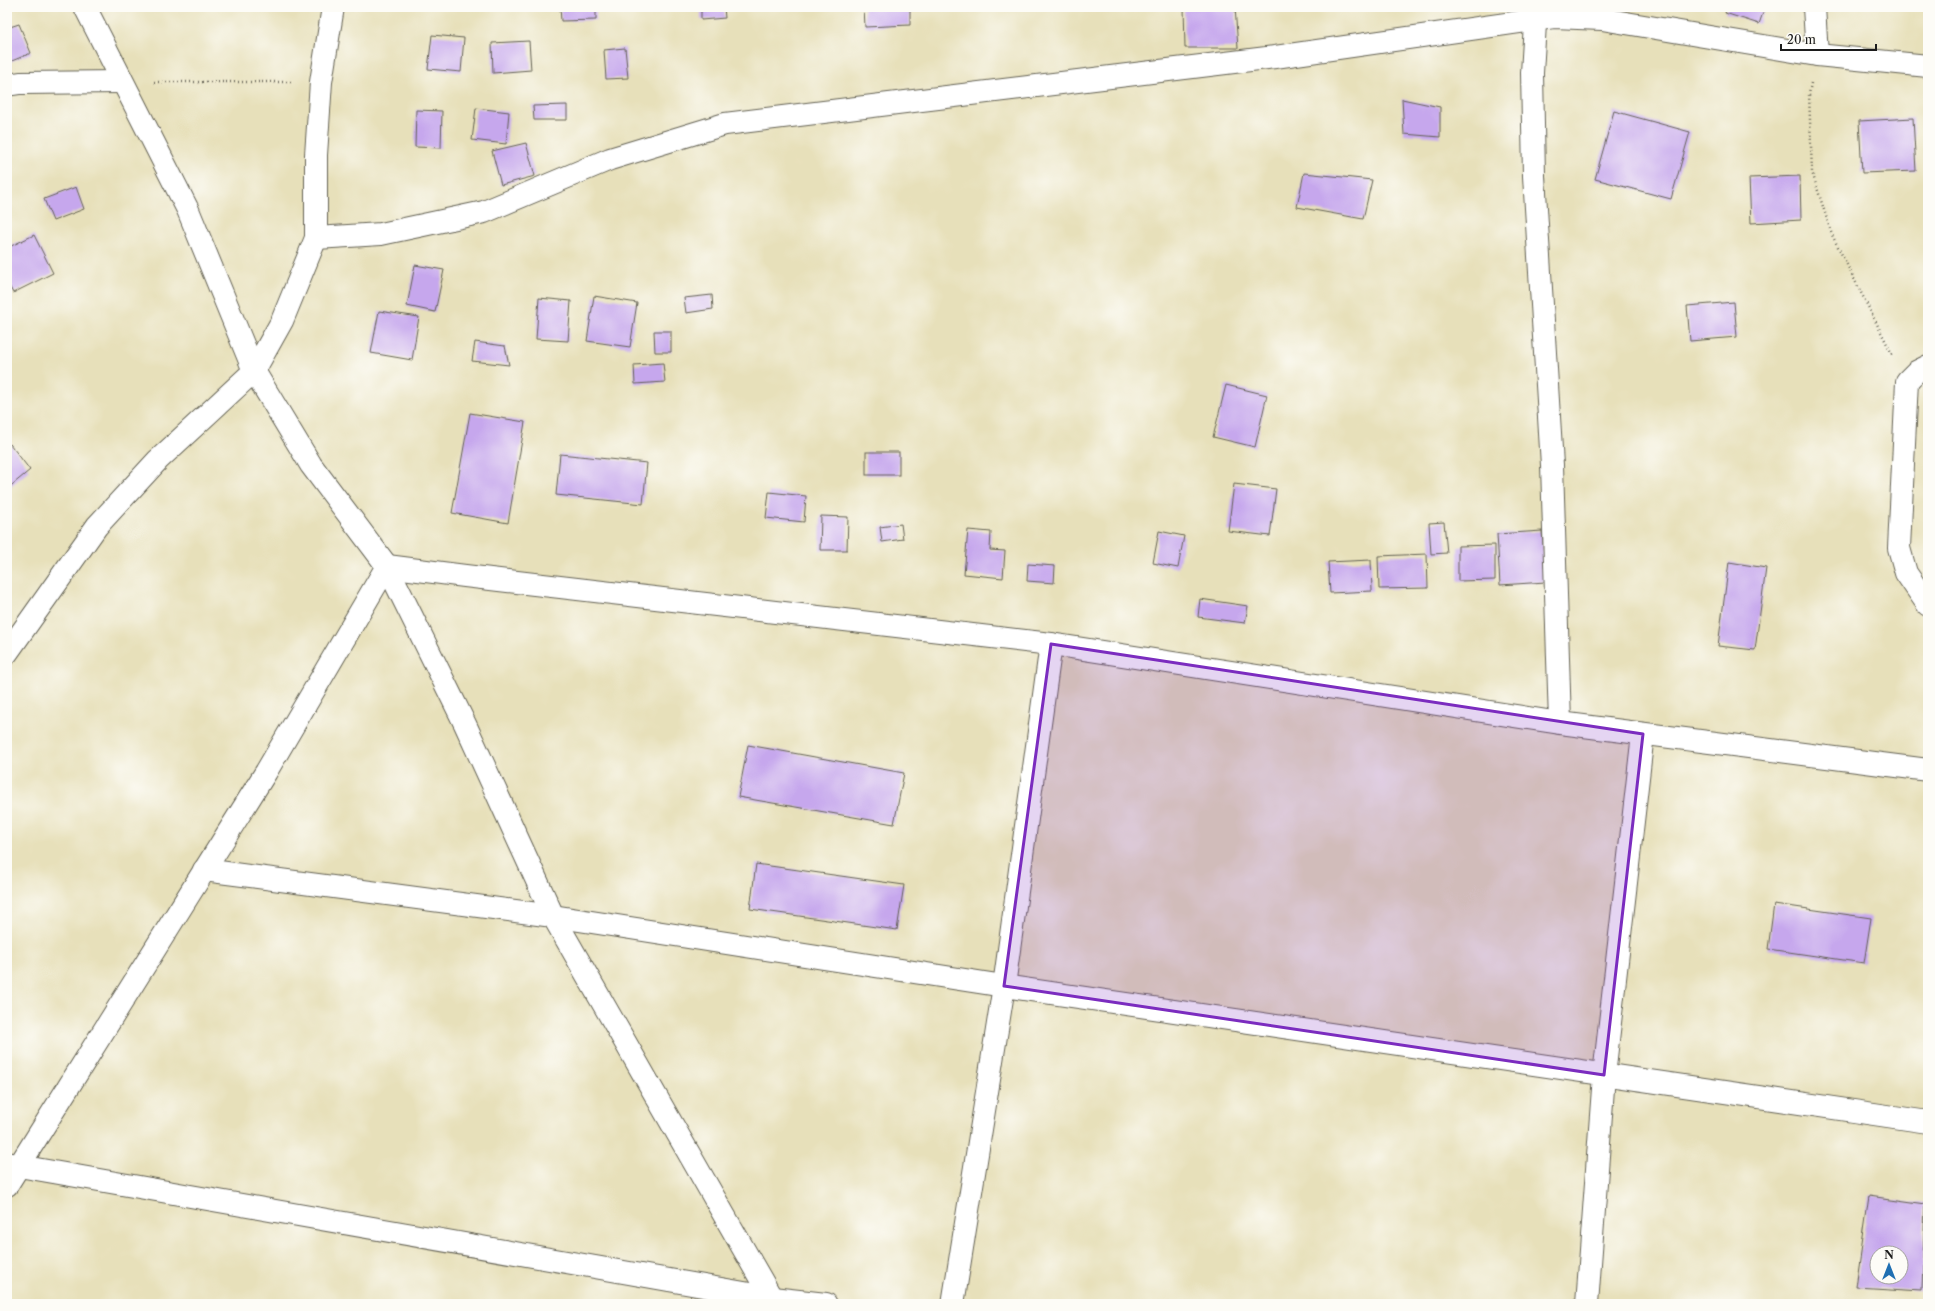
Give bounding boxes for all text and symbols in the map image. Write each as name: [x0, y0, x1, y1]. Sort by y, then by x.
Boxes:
scale bar: [1781, 26, 1876, 52]
text: 20 m: [1787, 32, 1816, 47]
north arrow: [1869, 1245, 1909, 1285]
text: N: [1884, 1248, 1894, 1262]

